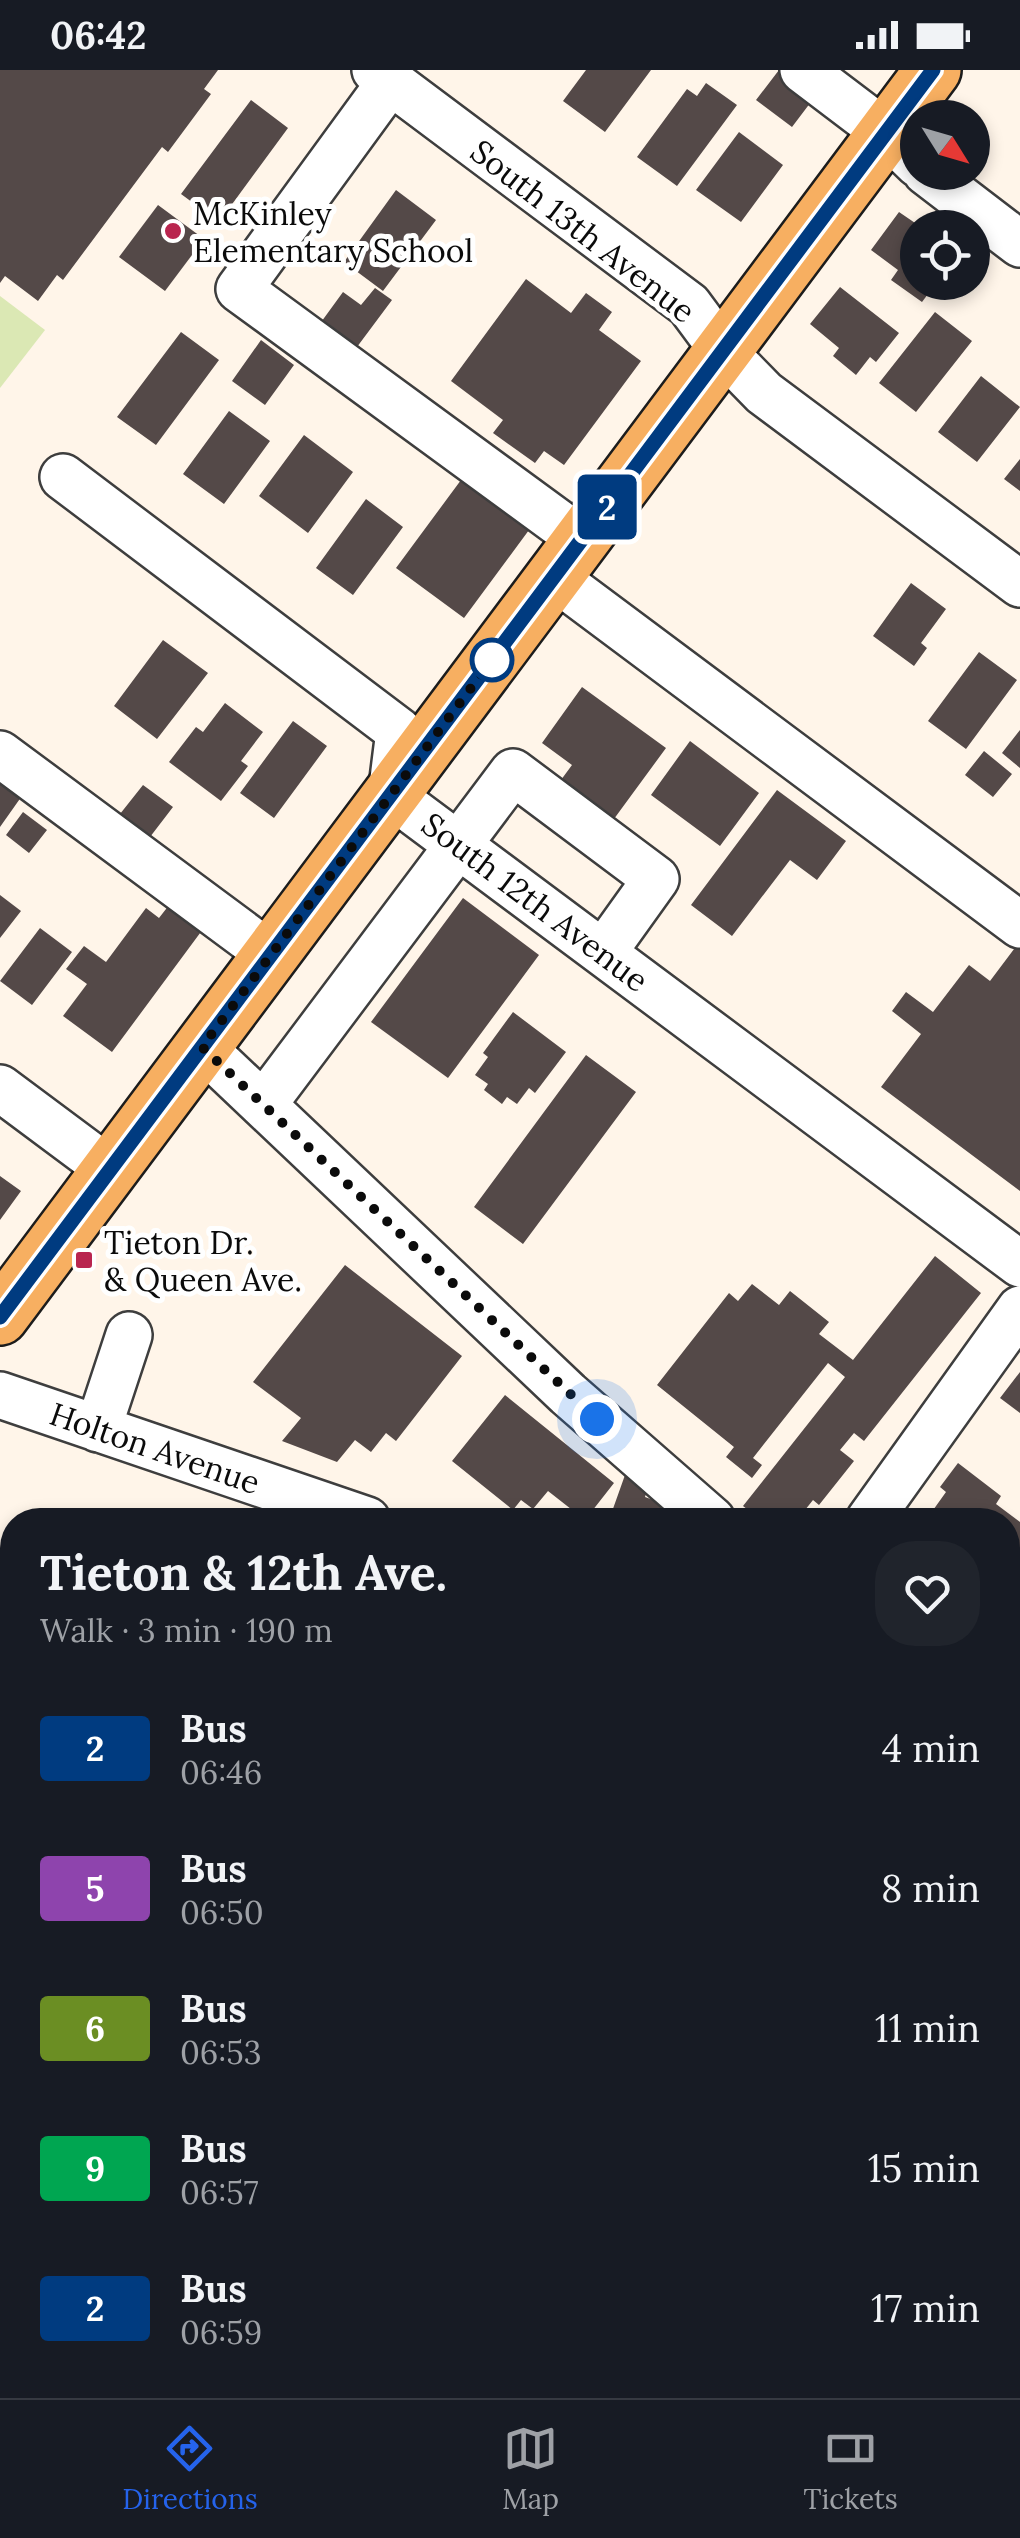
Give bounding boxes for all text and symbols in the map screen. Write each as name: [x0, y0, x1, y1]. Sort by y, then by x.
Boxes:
text: 06:42: [50, 11, 147, 59]
north arrow: [900, 100, 990, 190]
map controls: [900, 100, 990, 300]
street label: South 13th Avenue: [462, 131, 704, 331]
place label: McKinley Elementary School: [193, 193, 473, 271]
button: locate: [900, 210, 990, 300]
marker: McKinley Elementary School: [162, 220, 184, 242]
line badge: 2: [574, 474, 640, 540]
text: 2: [598, 485, 616, 530]
unlabelled marker: [471, 639, 513, 681]
street label: South 12th Avenue: [414, 803, 656, 1001]
place label: Tieton Dr. & Queen Ave.: [104, 1222, 302, 1300]
marker: Tieton Dr. & Queen Ave.: [73, 1249, 95, 1271]
street label: Holton Avenue: [45, 1393, 265, 1503]
your location: [572, 1394, 622, 1444]
button: heart: [875, 1541, 980, 1646]
text: Tieton & 12th Ave.: [40, 1542, 447, 1603]
text: Walk · 3 min · 190 m: [40, 1610, 333, 1651]
text: Bus: [180, 1704, 247, 1752]
text: 4 min: [882, 1724, 980, 1772]
text: 2: [86, 1726, 104, 1771]
text: 06:46: [180, 1752, 262, 1793]
text: Bus: [180, 1844, 247, 1892]
text: 8 min: [881, 1864, 980, 1912]
text: 5: [86, 1866, 104, 1911]
text: 06:50: [180, 1892, 264, 1933]
text: Bus: [180, 1984, 247, 2032]
text: 11 min: [875, 2004, 980, 2052]
text: 6: [85, 2006, 105, 2051]
text: 06:53: [180, 2032, 262, 2073]
text: Bus: [180, 2124, 247, 2172]
text: 15 min: [868, 2144, 980, 2192]
text: 9: [85, 2146, 105, 2191]
text: 06:57: [180, 2172, 259, 2213]
text: Bus: [180, 2264, 247, 2312]
text: 17 min: [871, 2284, 980, 2332]
text: 2: [86, 2286, 104, 2331]
text: 06:59: [180, 2312, 262, 2353]
tab: Directions: [122, 2421, 258, 2517]
tab: Map: [502, 2421, 559, 2517]
tab: Tickets: [803, 2421, 898, 2517]

